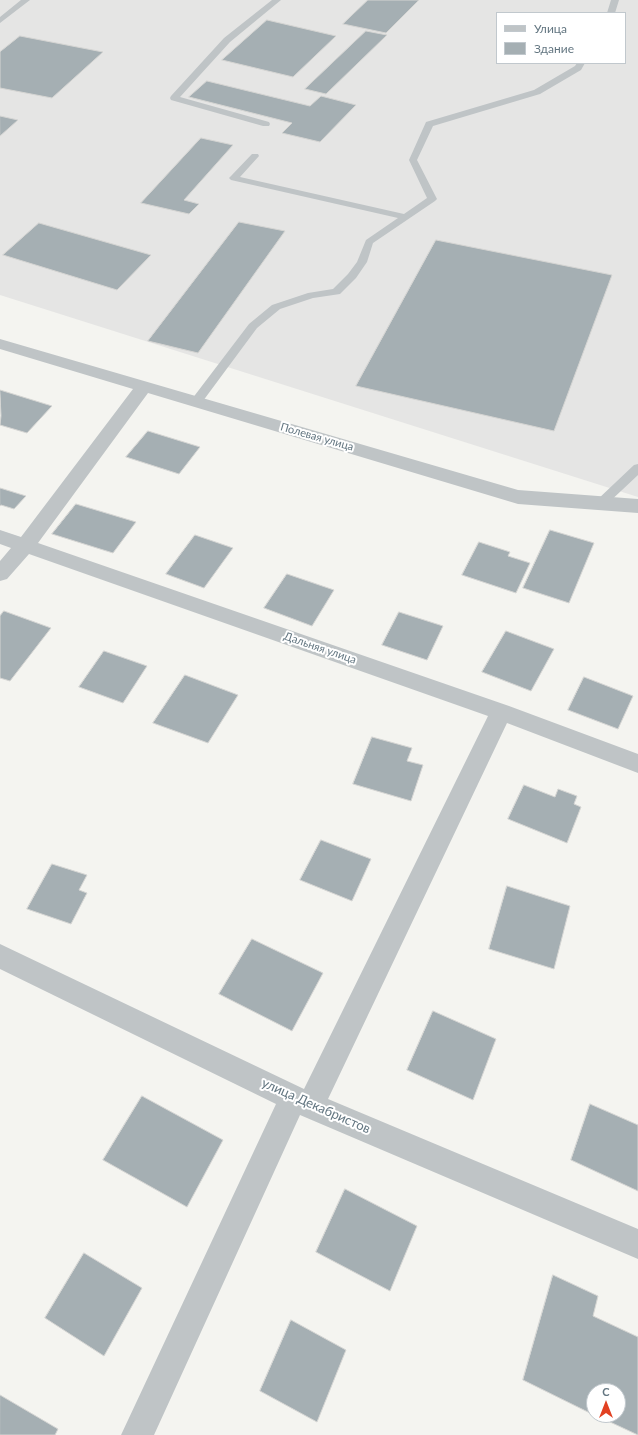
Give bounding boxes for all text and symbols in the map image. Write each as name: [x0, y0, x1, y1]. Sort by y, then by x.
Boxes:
legend: [496, 12, 626, 64]
text: Улица: [534, 21, 567, 36]
text: Здание: [534, 41, 574, 56]
street label: Полевая улица: [279, 420, 355, 454]
street label: Дальняя улица: [282, 629, 358, 667]
street label: улица Декабристов: [259, 1075, 373, 1137]
north arrow: [586, 1383, 626, 1423]
text: С: [602, 1385, 610, 1398]

